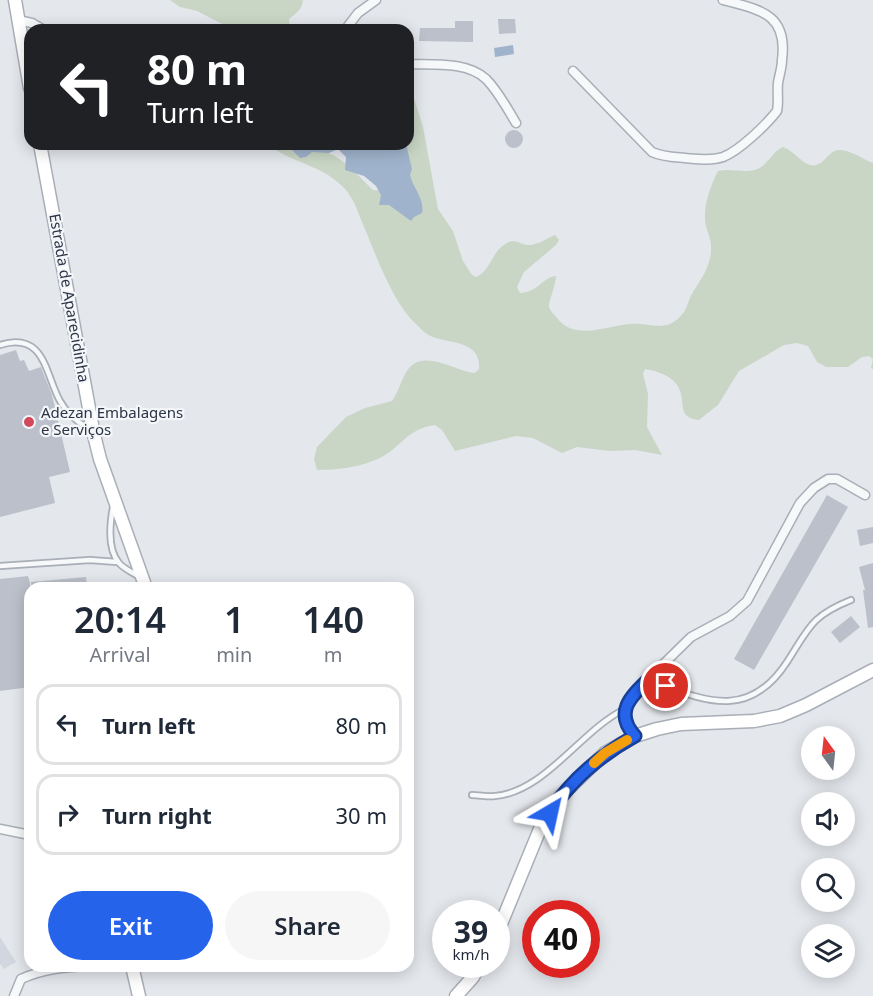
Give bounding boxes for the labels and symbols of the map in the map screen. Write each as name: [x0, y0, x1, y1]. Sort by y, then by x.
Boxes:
street label: Estrada de Aparecidinha: [45, 212, 95, 384]
place label: Adezan Embalagens e Serviços: [41, 402, 183, 439]
marker: Adezan Embalagens e Serviços: [22, 415, 36, 429]
pin: [640, 660, 691, 711]
north arrow: [801, 726, 855, 780]
position arrow: [518, 781, 582, 845]
speed limit sign: 40: [522, 900, 600, 978]

